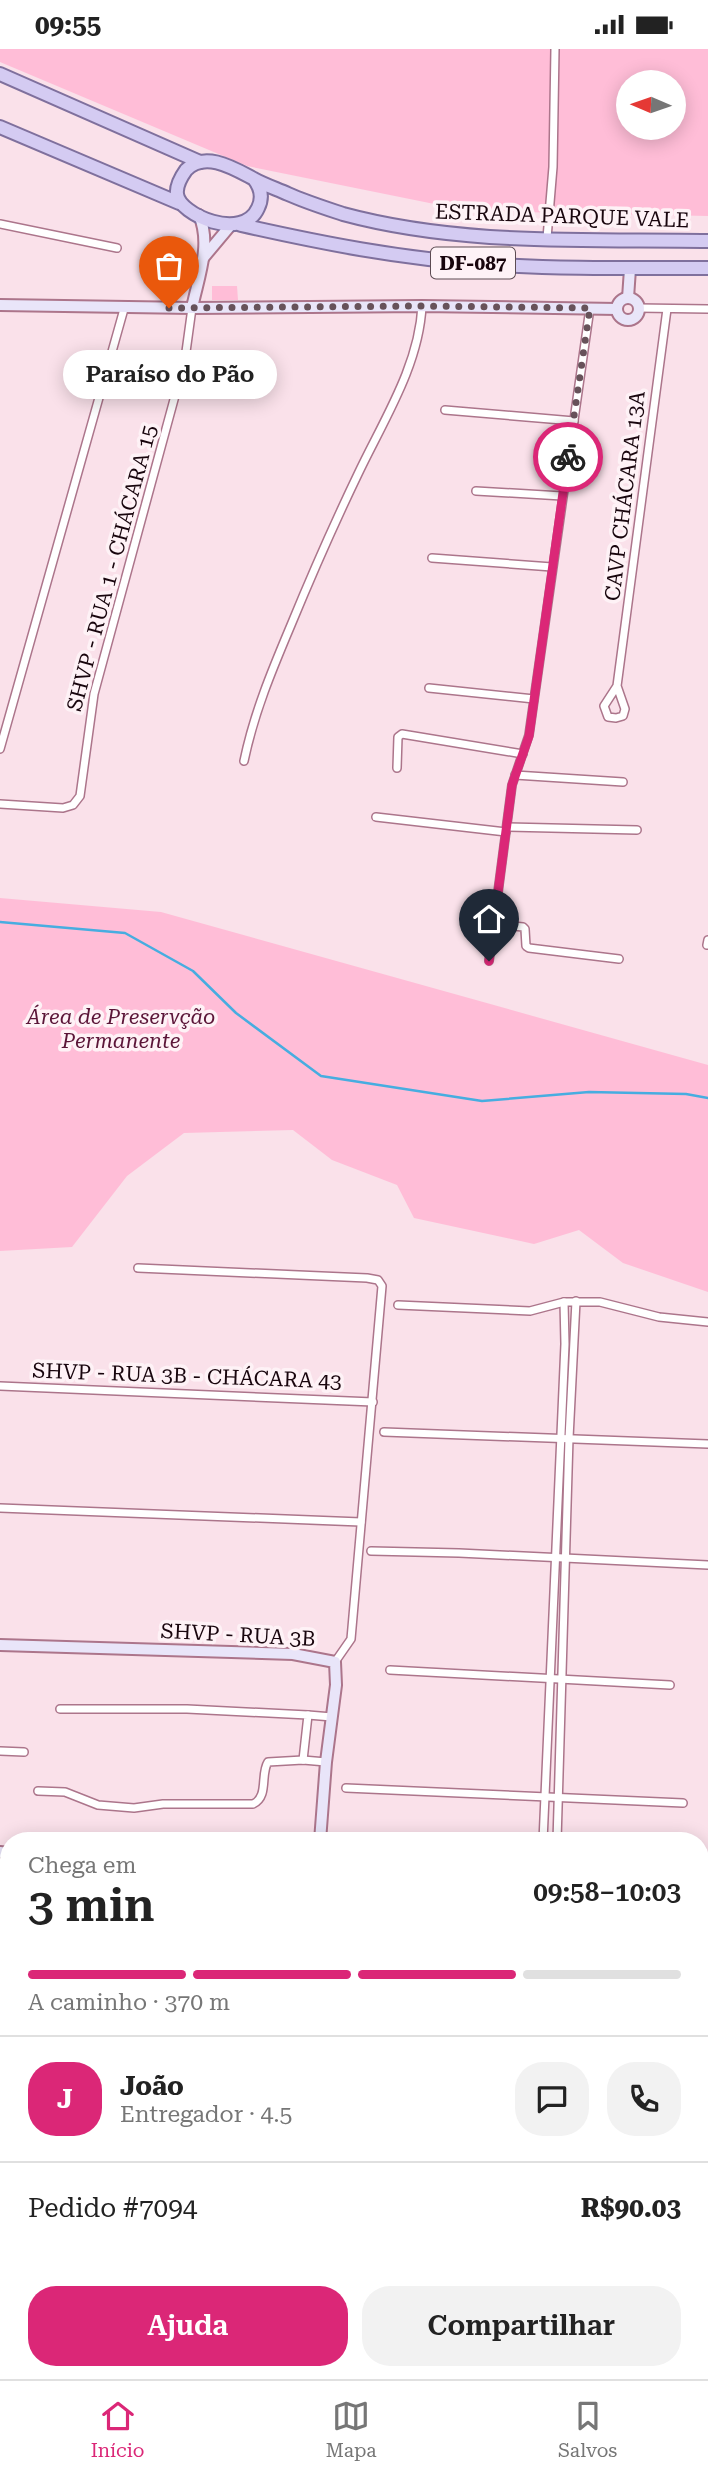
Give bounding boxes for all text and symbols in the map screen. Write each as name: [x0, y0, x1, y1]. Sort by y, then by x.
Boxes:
text: 09:55: [35, 10, 101, 40]
north arrow: [616, 70, 686, 140]
map controls: [616, 70, 686, 140]
street label: ESTRADA PARQUE VALE: [435, 200, 689, 232]
pin: [139, 236, 199, 308]
icon: bag: [150, 247, 188, 285]
road number: DF-087: [431, 247, 515, 279]
callout: Paraíso do Pão: [62, 350, 276, 399]
text: Paraíso do Pão: [86, 361, 254, 388]
street label: CAVP CHÁCARA 13A: [599, 389, 650, 602]
street label: SHVP - RUA 1 - CHÁCARA 15: [61, 422, 162, 714]
courier: [533, 422, 603, 492]
icon: bike: [549, 438, 587, 476]
pin: [459, 889, 519, 961]
icon: home: [470, 900, 508, 938]
park label: Área de Preservção Permanente: [25, 1004, 215, 1053]
street label: SHVP - RUA 3B - CHÁCARA 43: [32, 1358, 342, 1393]
street label: SHVP - RUA 3B: [160, 1619, 316, 1651]
text: Chega em: [28, 1852, 136, 1879]
text: 09:58–10:03: [533, 1877, 681, 1907]
text: 3 min: [28, 1878, 155, 1932]
text: A caminho · 370 m: [28, 1989, 230, 2016]
button: chat: [515, 2062, 589, 2136]
button: phone: [607, 2062, 681, 2136]
text: João: [120, 2071, 184, 2101]
text: J: [57, 2084, 73, 2114]
text: Entregador · 4.5: [120, 2101, 292, 2128]
text: Pedido #7094: [28, 2193, 197, 2223]
text: R$90.03: [581, 2193, 681, 2223]
button: Ajuda: [28, 2286, 348, 2366]
button: Compartilhar: [362, 2286, 681, 2366]
tab: Início: [91, 2397, 144, 2462]
tab: Mapa: [326, 2397, 377, 2462]
tab: Salvos: [558, 2397, 617, 2462]

